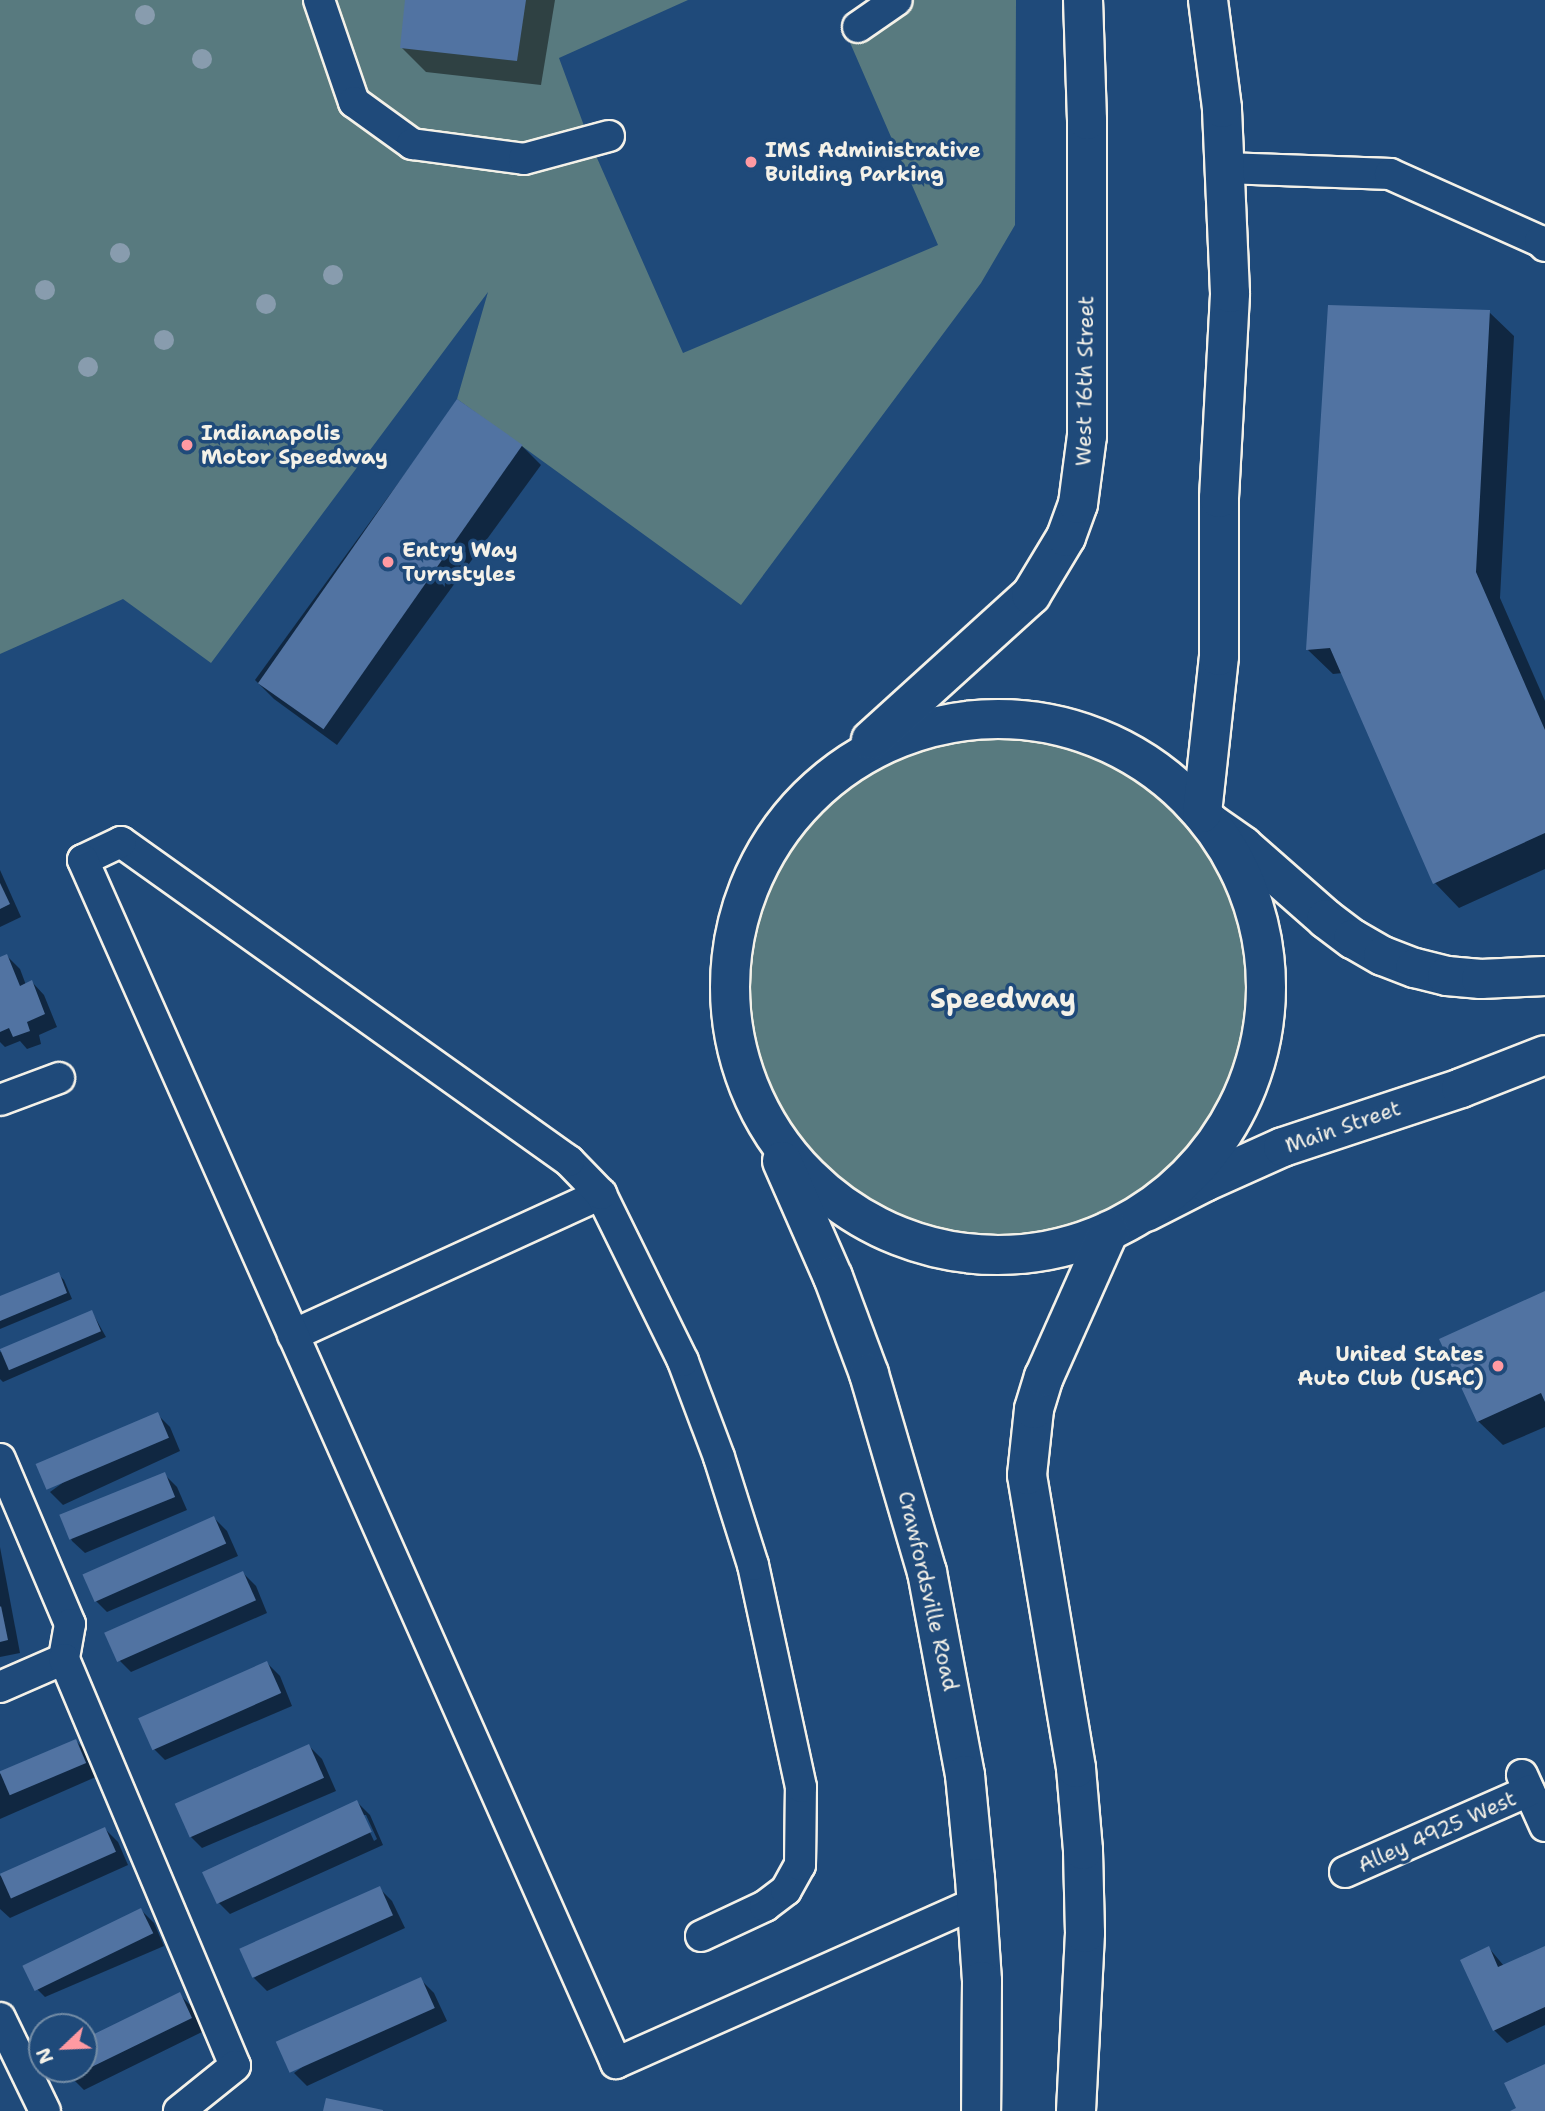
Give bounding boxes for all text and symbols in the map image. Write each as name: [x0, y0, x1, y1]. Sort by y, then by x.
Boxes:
place label: IMS Administrative Building Parking: [765, 137, 981, 187]
marker: IMS Administrative Building Parking: [743, 154, 759, 170]
street label: West 16th Street: [1071, 296, 1099, 466]
place label: Indianapolis Motor Speedway: [201, 420, 388, 470]
marker: Indianapolis Motor Speedway: [179, 437, 195, 453]
place label: Entry Way Turnstyles: [402, 537, 518, 587]
marker: Entry Way Turnstyles: [380, 554, 396, 570]
district label: Speedway: [930, 981, 1076, 1015]
street label: Main Street: [1282, 1095, 1404, 1159]
place label: United States Auto Club (USAC): [1297, 1341, 1484, 1391]
marker: United States Auto Club (USAC): [1490, 1358, 1506, 1374]
street label: Crawfordsville Road: [893, 1489, 963, 1693]
street label: Alley 4925 West: [1354, 1786, 1520, 1878]
north arrow: [28, 2013, 98, 2083]
text: N: [31, 2044, 59, 2067]

